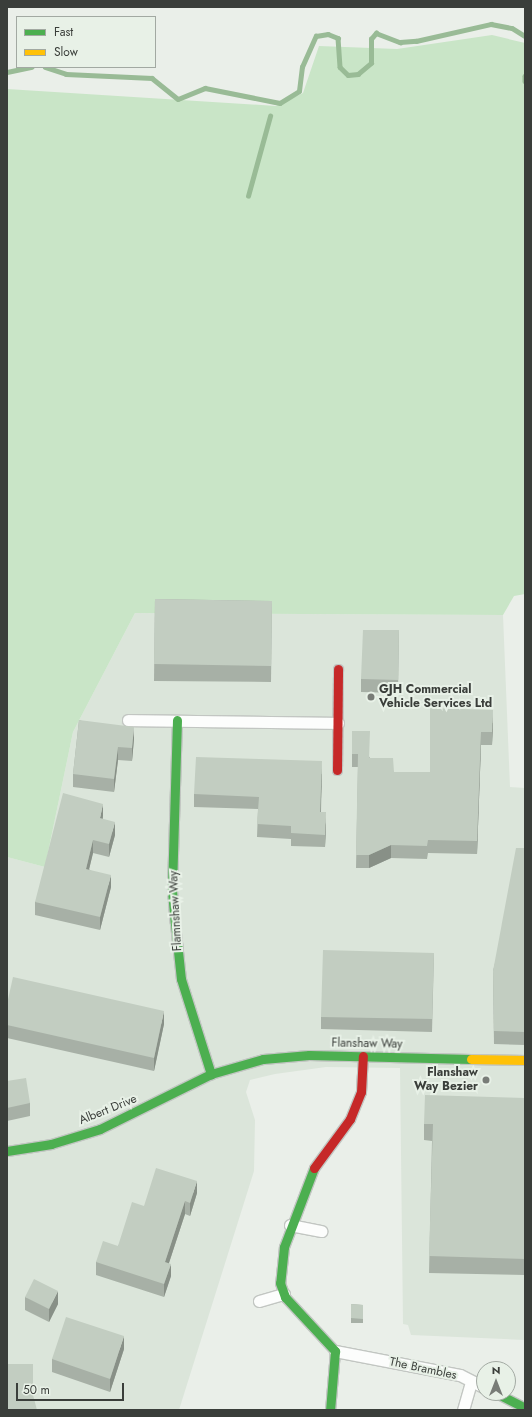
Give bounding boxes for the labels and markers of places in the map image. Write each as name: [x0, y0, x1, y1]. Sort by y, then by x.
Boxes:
place label: GJH Commercial Vehicle Services Ltd: [379, 683, 492, 711]
marker: GJH Commercial Vehicle Services Ltd: [366, 692, 376, 702]
place label: Flanshaw Way Bezier: [414, 1066, 478, 1094]
marker: Flanshaw Way Bezier: [481, 1075, 491, 1085]

